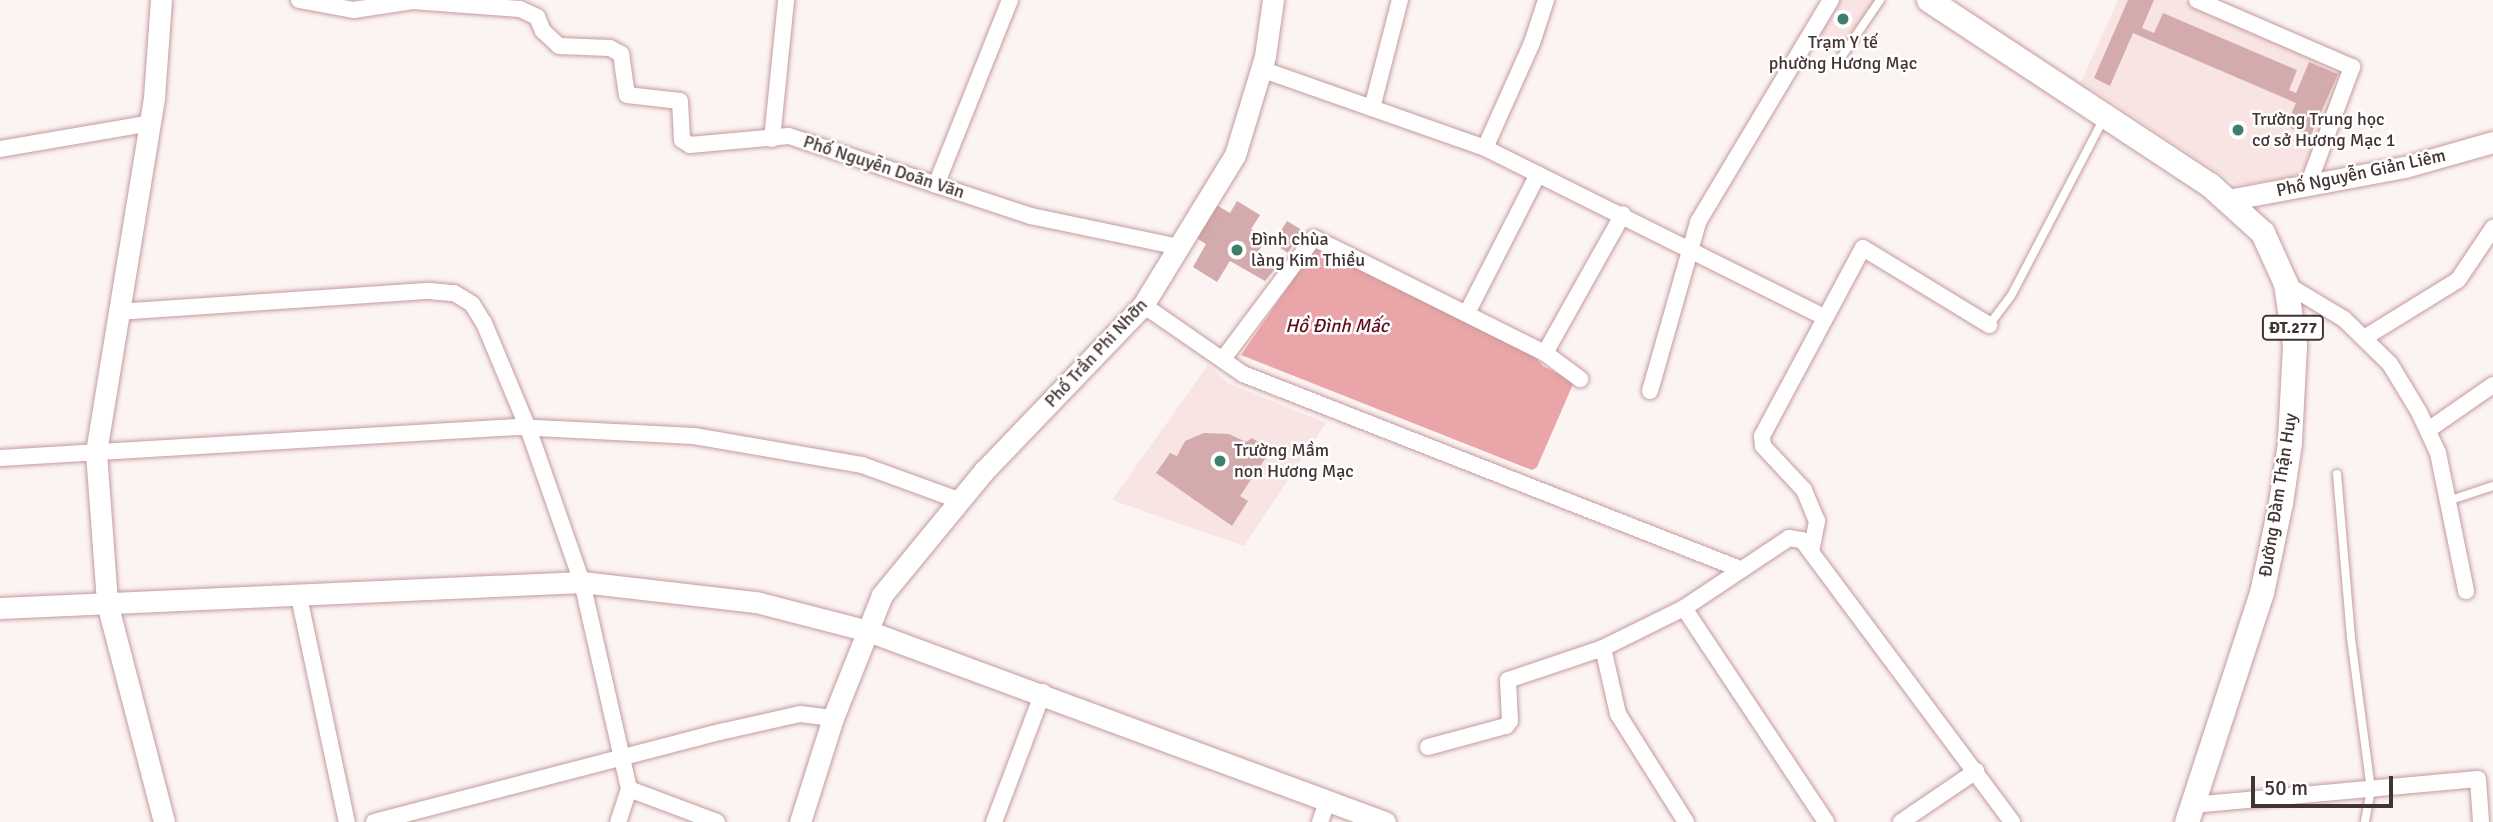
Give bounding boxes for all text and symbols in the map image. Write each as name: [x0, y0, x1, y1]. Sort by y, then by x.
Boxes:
marker: Trạm Y tế phường Hương Mạc: [1833, 9, 1853, 29]
place label: Trạm Y tế phường Hương Mạc: [1769, 32, 1917, 74]
place label: Trường Trung học cơ sở Hương Mạc 1: [2252, 109, 2395, 152]
marker: Trường Trung học cơ sở Hương Mạc 1: [2230, 122, 2246, 138]
street label: Phố Nguyễn Doãn Văn: [801, 131, 967, 203]
street label: Phố Nguyễn Giản Liêm: [2274, 144, 2448, 202]
place label: Đình chùa làng Kim Thiều: [1251, 229, 1365, 272]
marker: Đình chùa làng Kim Thiều: [1229, 242, 1245, 258]
street label: Phố Trần Phi Nhỡn: [1040, 294, 1152, 412]
water label: Hồ Đình Mấc: [1285, 316, 1389, 338]
road number: ĐT.277: [2262, 316, 2324, 340]
street label: Đường Đàm Thận Huy: [2254, 411, 2302, 579]
place label: Trường Mầm non Hương Mạc: [1234, 440, 1354, 482]
marker: Trường Mầm non Hương Mạc: [1212, 453, 1228, 469]
scale bar: [2255, 762, 2397, 806]
text: 50 m: [2264, 775, 2308, 801]

